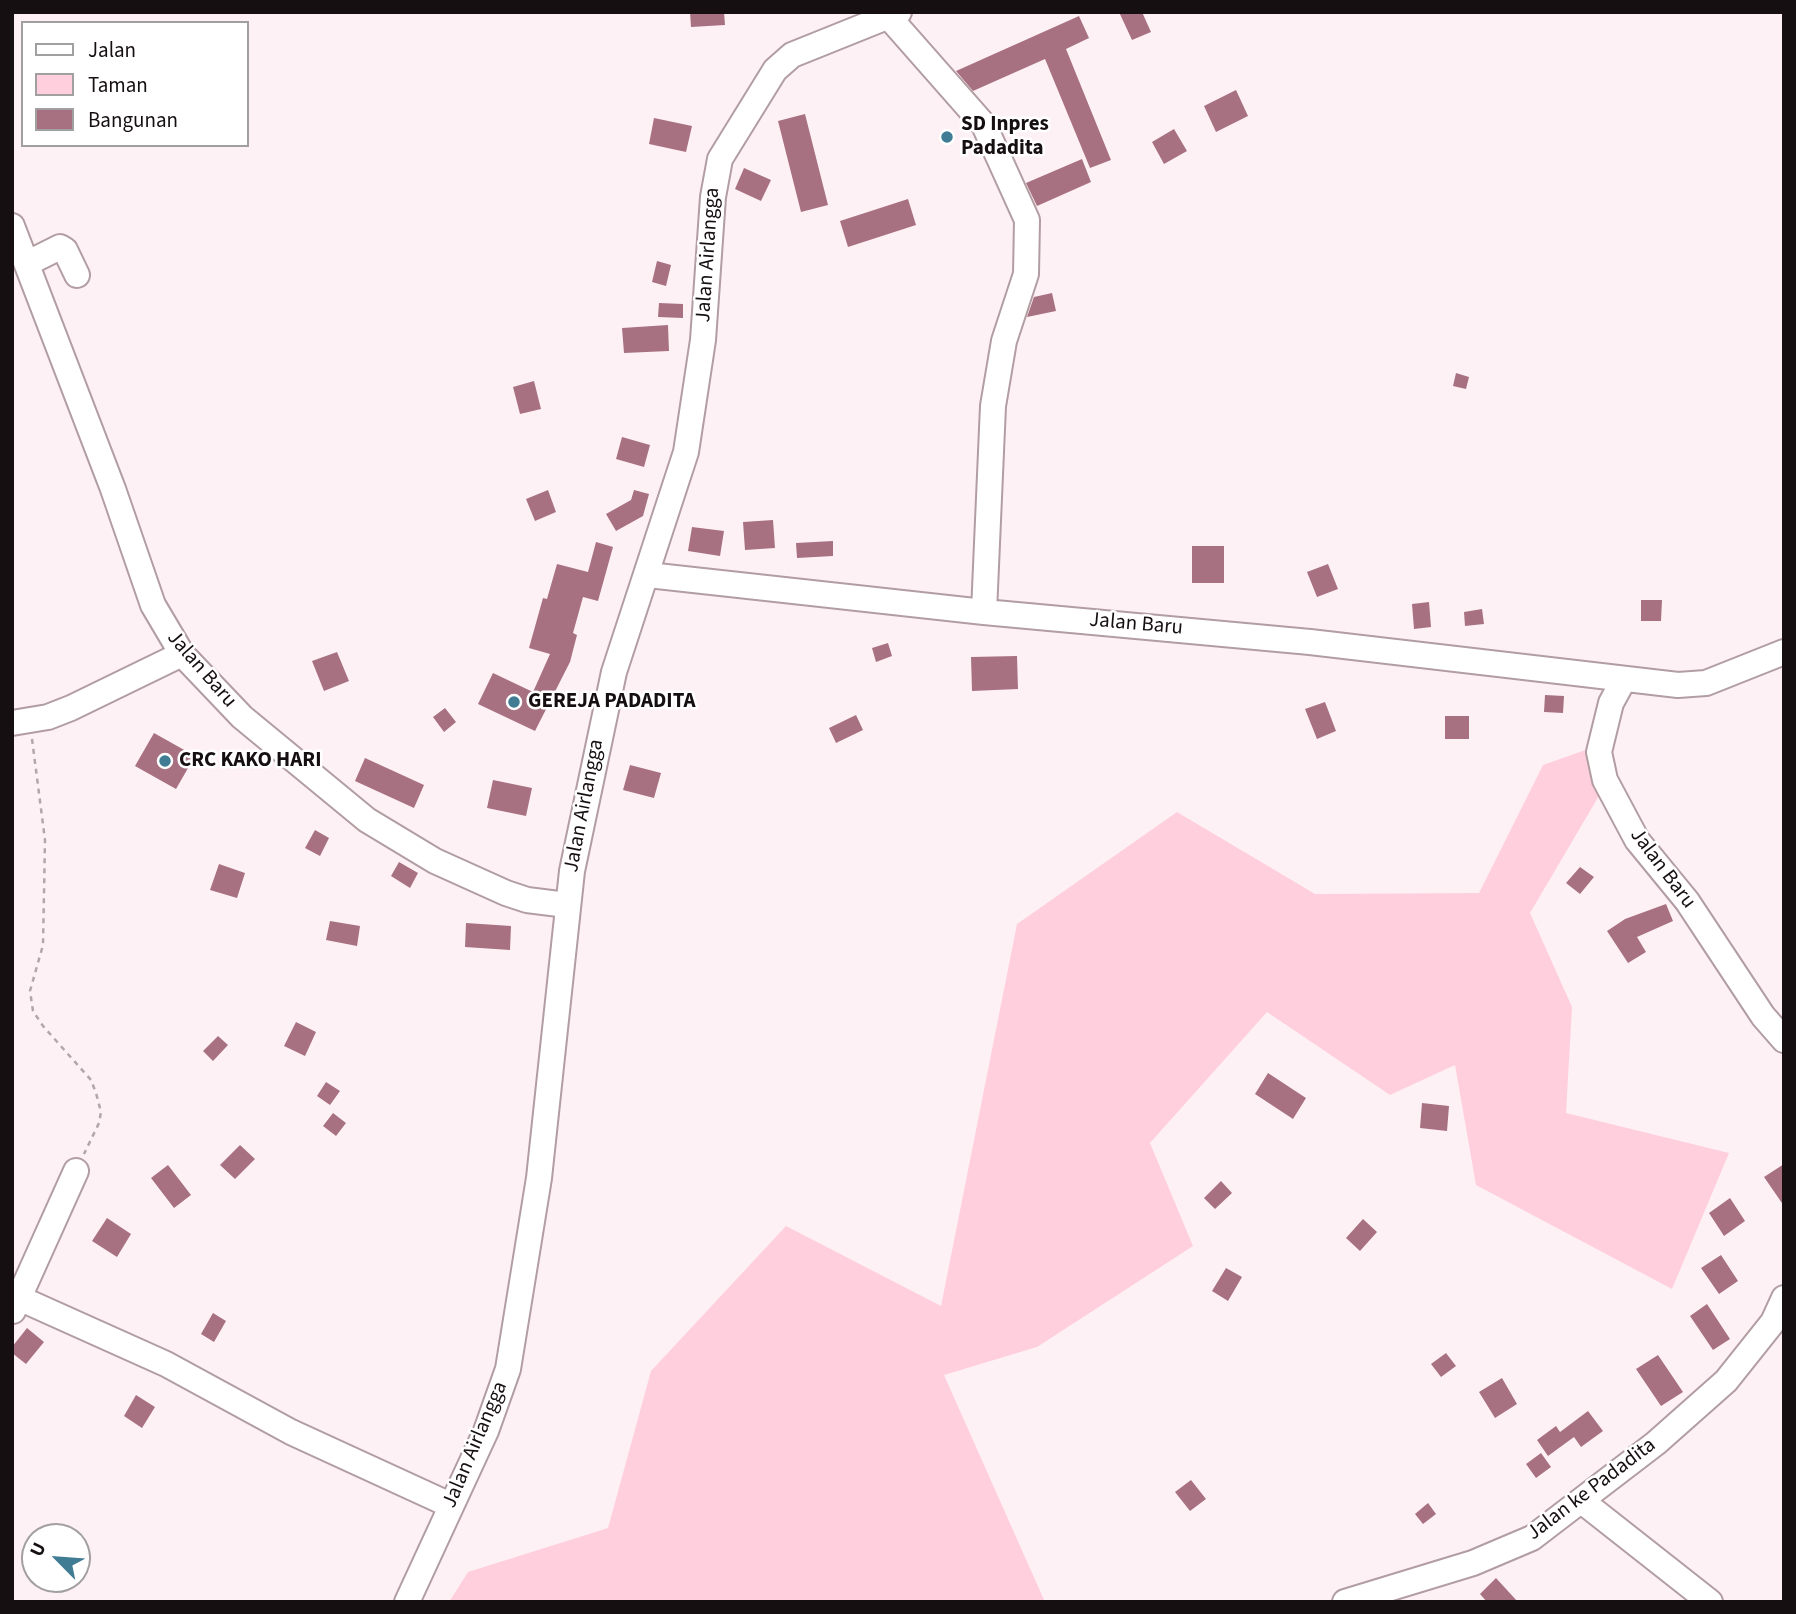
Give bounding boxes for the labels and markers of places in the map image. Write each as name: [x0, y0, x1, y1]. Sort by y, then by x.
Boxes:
place label: SD Inpres Padadita: [961, 112, 1049, 162]
marker: SD Inpres Padadita: [939, 129, 955, 145]
place label: GEREJA PADADITA: [528, 689, 696, 715]
marker: GEREJA PADADITA: [506, 694, 522, 710]
place label: CRC KAKO HARI: [179, 748, 322, 774]
marker: CRC KAKO HARI: [157, 753, 173, 769]

